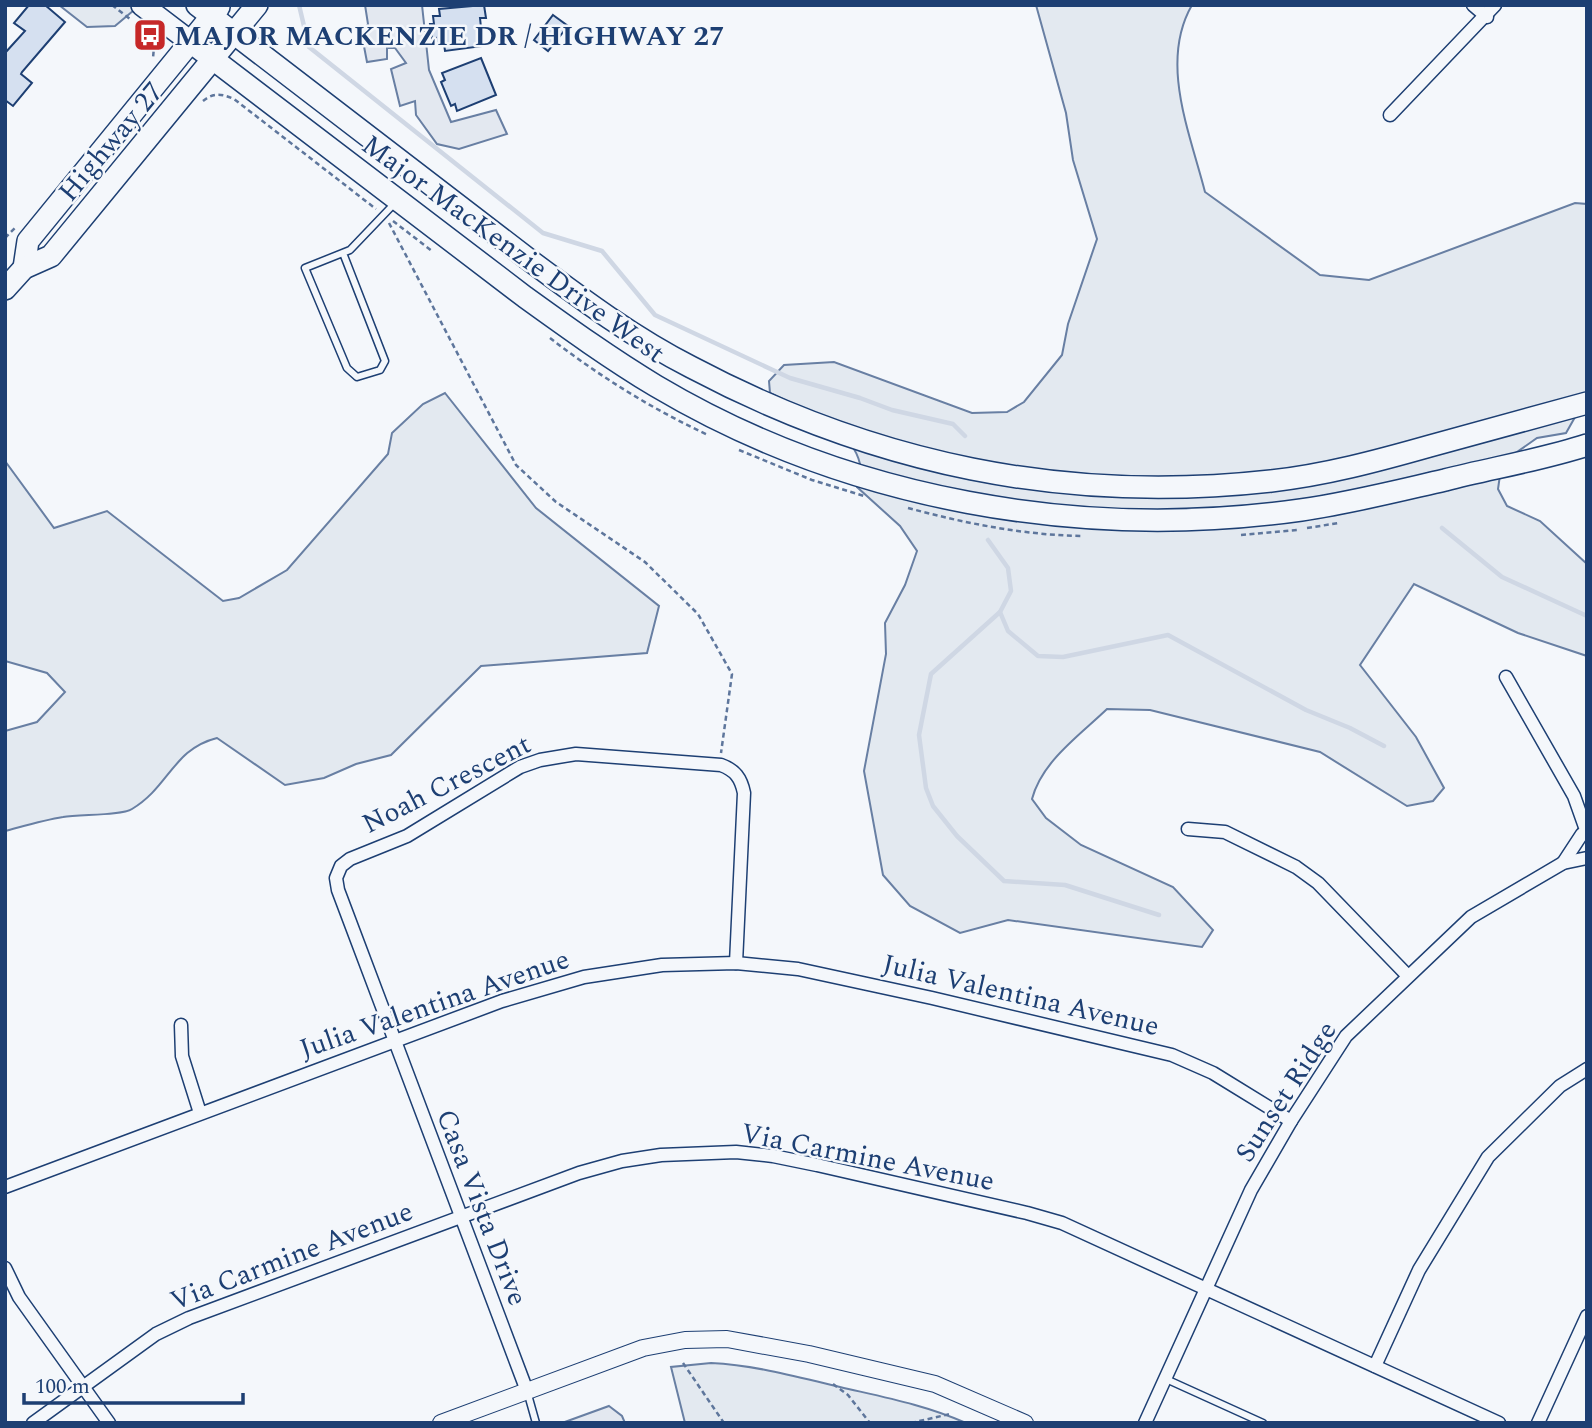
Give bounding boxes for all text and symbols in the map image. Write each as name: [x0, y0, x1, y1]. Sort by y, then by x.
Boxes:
place label: MAJOR MACKENZIE DR / HIGHWAY 27: [174, 15, 725, 58]
bus stop icon: MAJOR MACKENZIE DR / HIGHWAY 27: [131, 16, 169, 54]
street label: Highway 27: [48, 72, 174, 212]
street label: Major MacKenzie Drive West: [352, 124, 674, 374]
street label: Noah Crescent: [355, 723, 539, 845]
street label: Julia Valentina Avenue: [294, 938, 575, 1071]
street label: Julia Valentina Avenue: [878, 943, 1163, 1048]
street label: Sunset Ridge: [1224, 1013, 1348, 1171]
street label: Casa Vista Drive: [424, 1103, 539, 1312]
street label: Via Carmine Avenue: [737, 1112, 998, 1203]
street label: Via Carmine Avenue: [164, 1190, 419, 1323]
scale bar: [24, 1362, 243, 1406]
text: 100 m: [35, 1371, 90, 1403]

